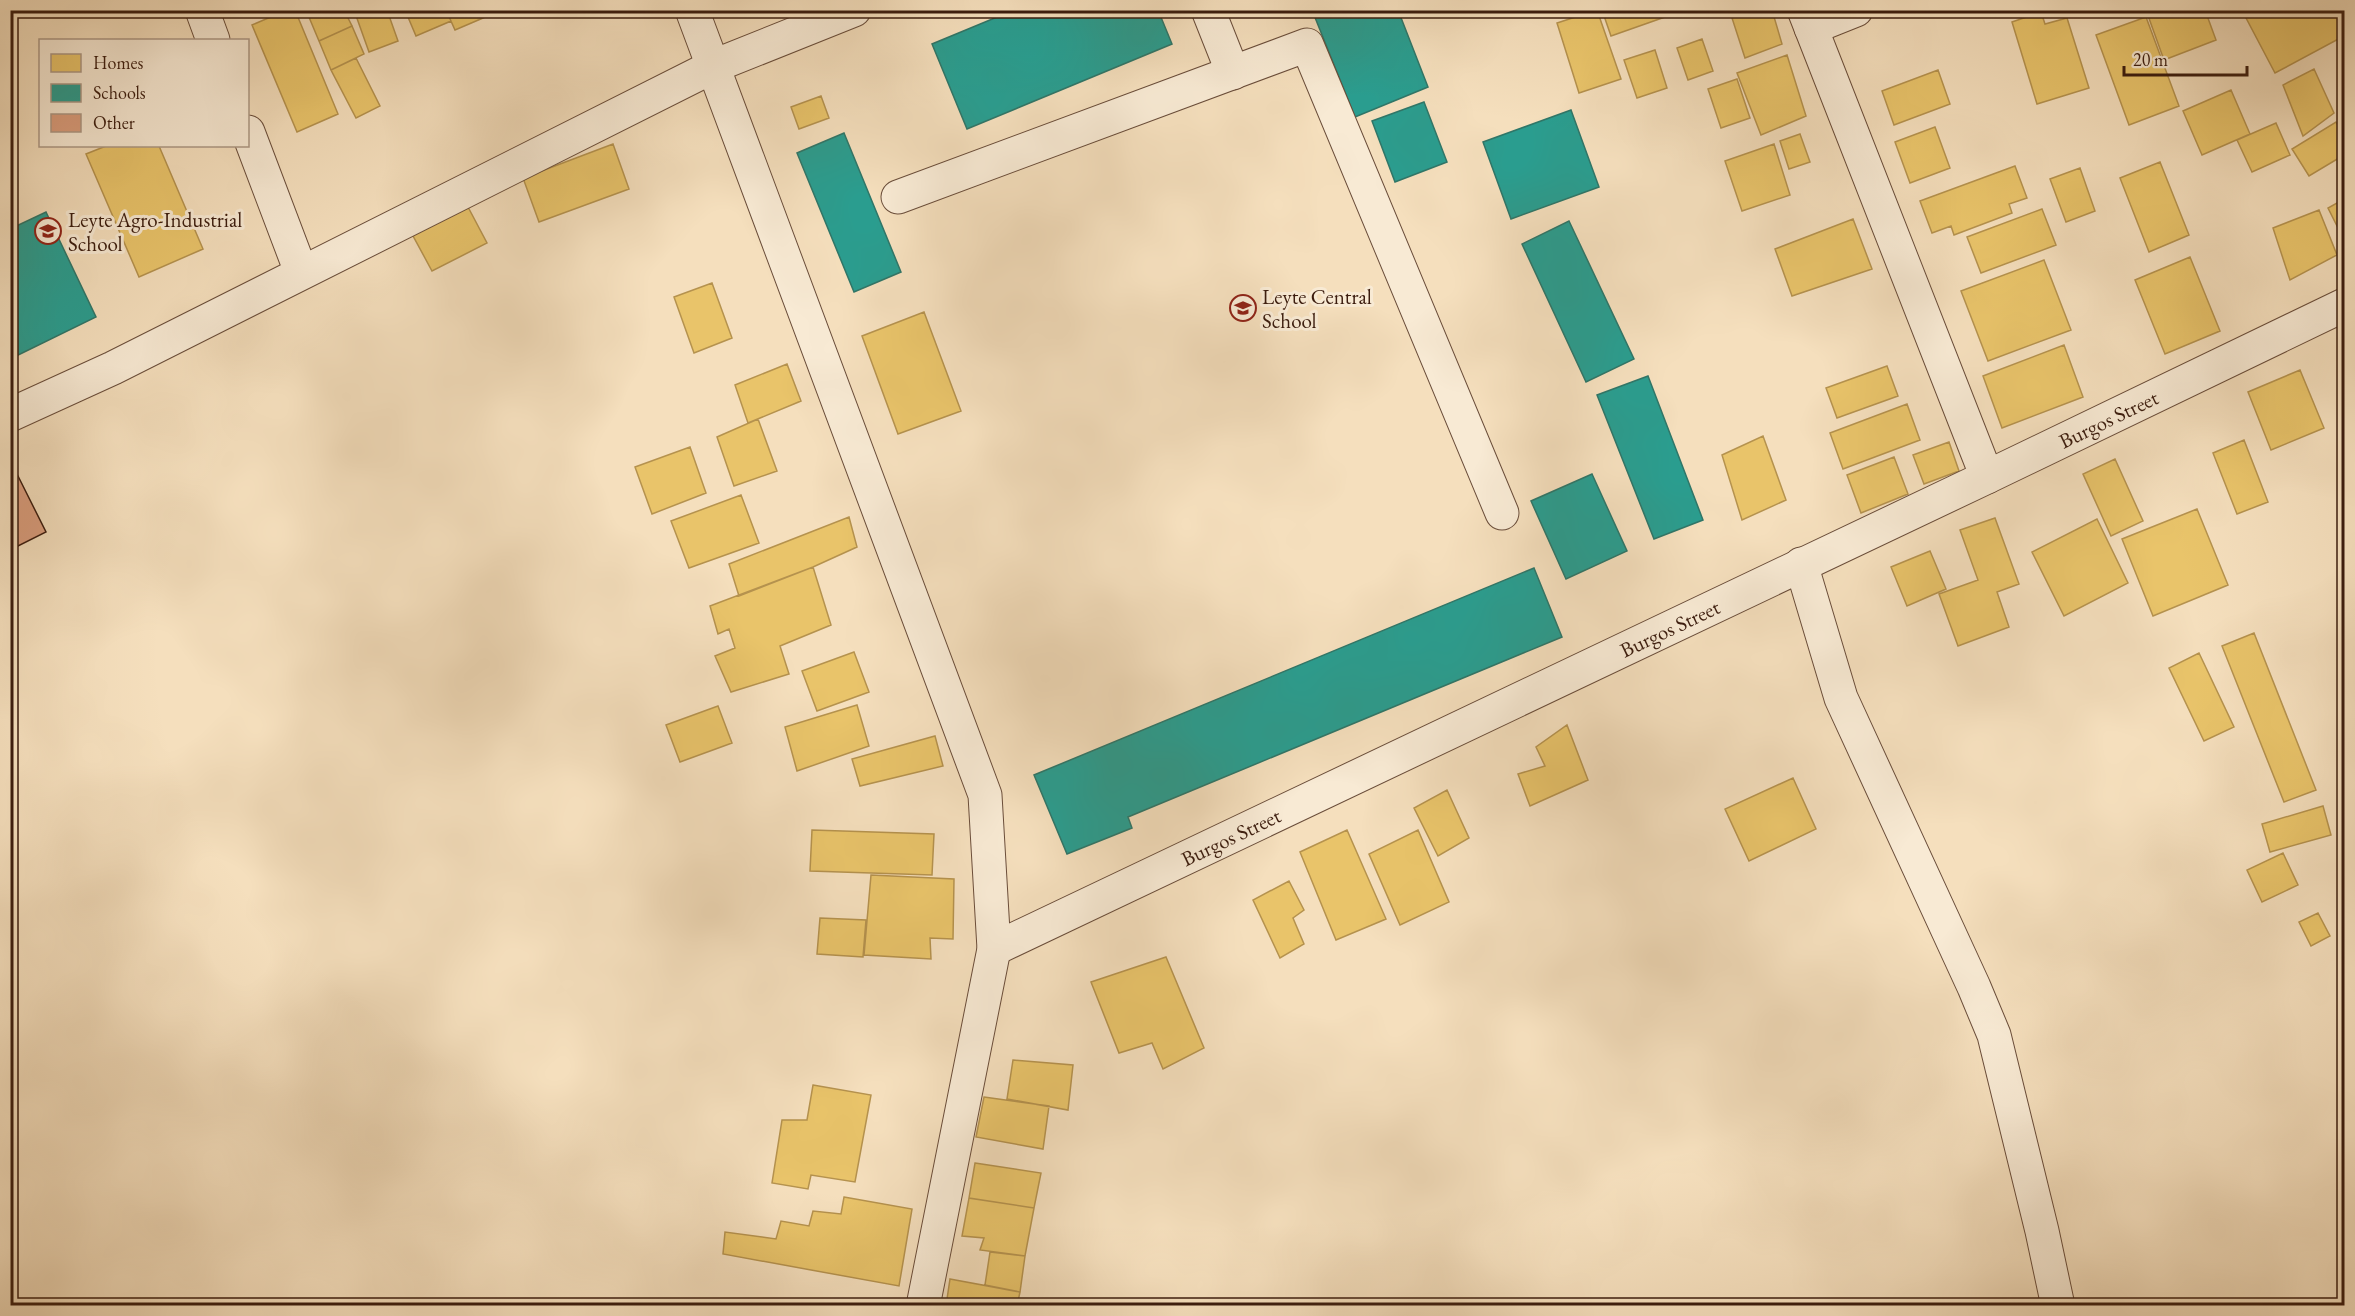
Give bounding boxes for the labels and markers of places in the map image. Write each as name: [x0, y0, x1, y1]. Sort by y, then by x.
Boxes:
place label: Leyte Agro-Industrial School: [68, 206, 242, 257]
school or university icon: Leyte Agro-Industrial School: [33, 216, 63, 246]
place label: Leyte Central School: [1262, 283, 1372, 334]
school or university icon: Leyte Central School: [1228, 293, 1258, 323]

